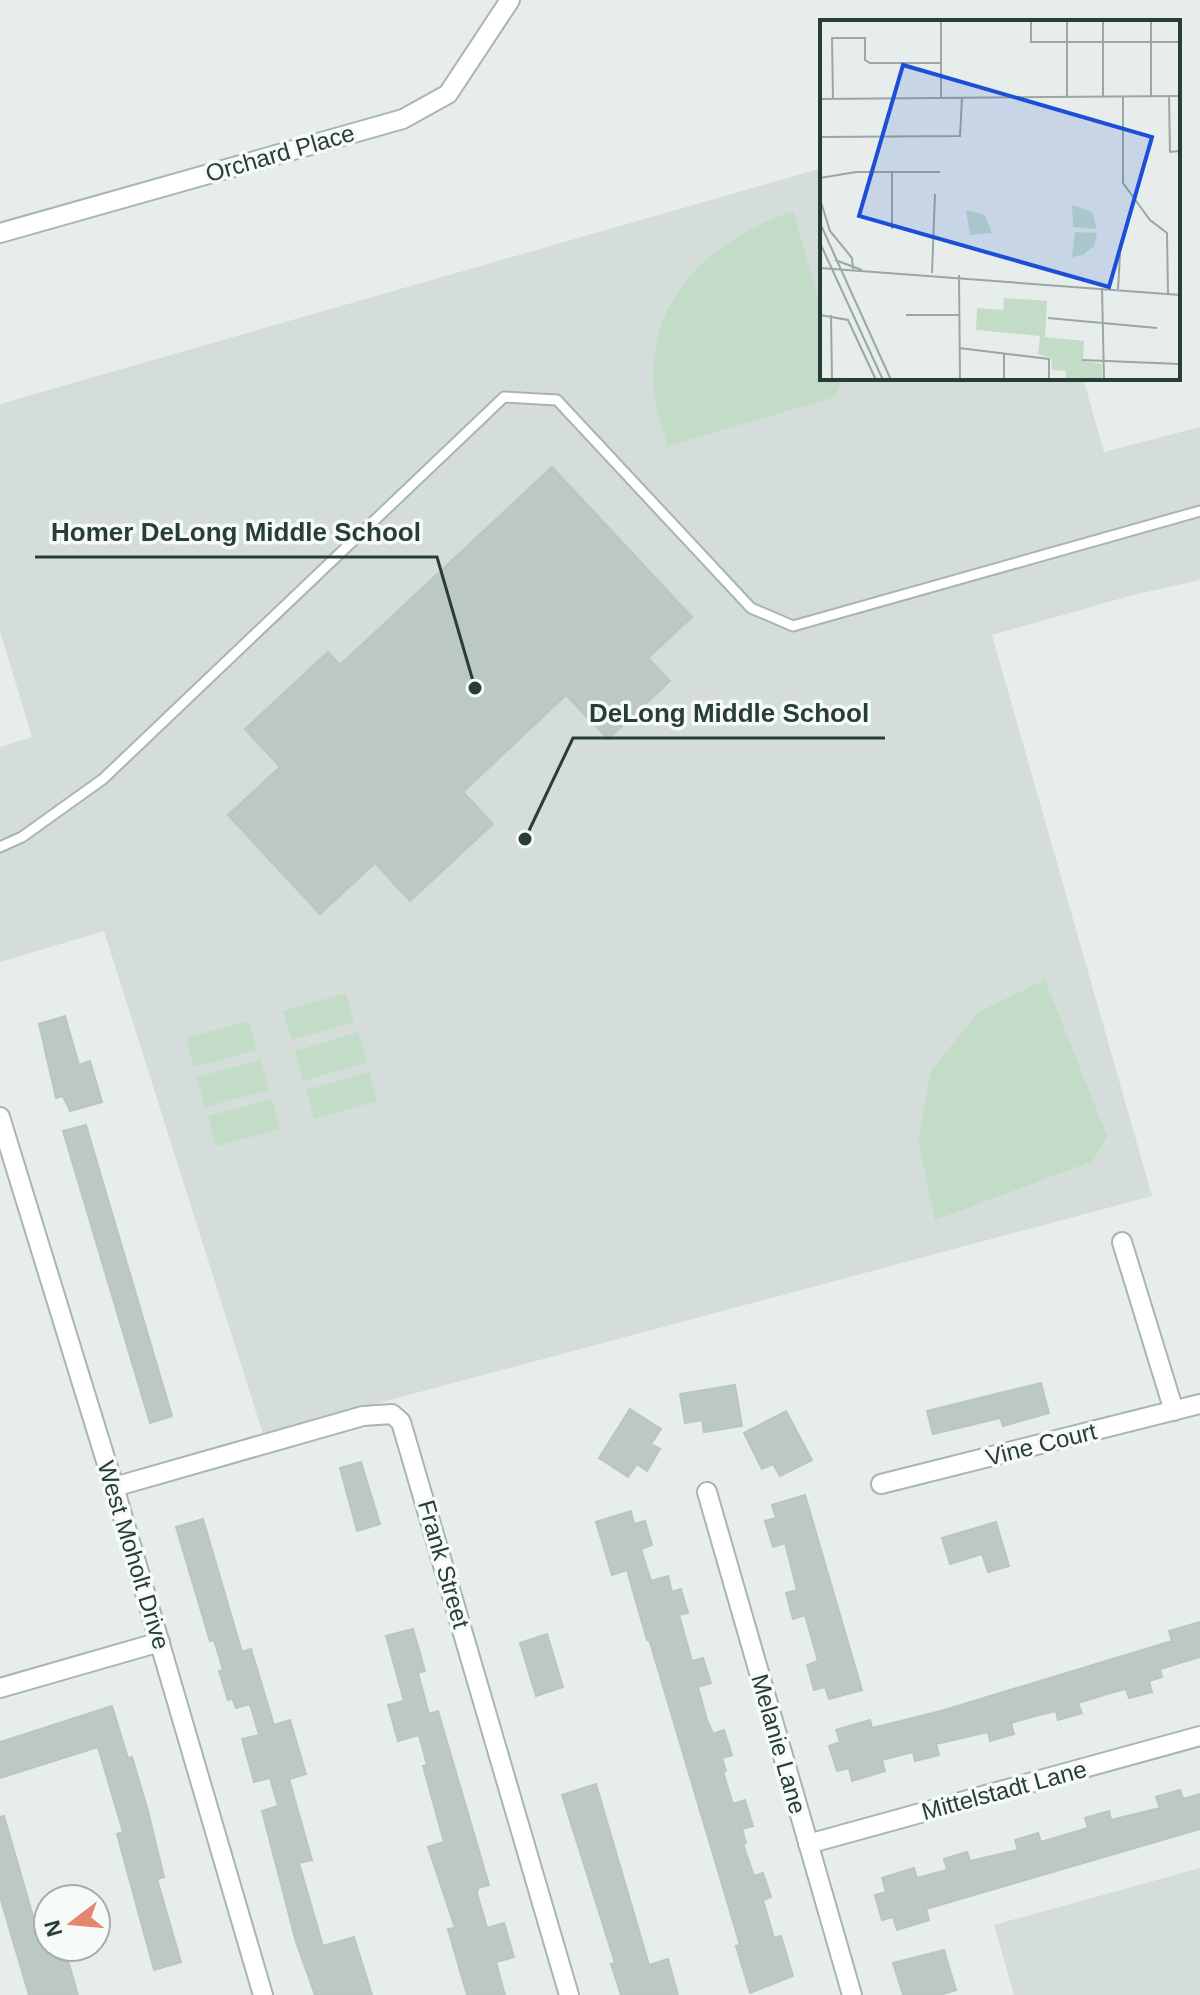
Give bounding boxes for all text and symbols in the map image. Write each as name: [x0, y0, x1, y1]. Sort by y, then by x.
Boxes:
inset map: [820, 20, 1180, 380]
street label: Orchard Place: [203, 119, 357, 187]
callout: Homer DeLong Middle School: [35, 507, 437, 557]
text: Homer DeLong Middle School: [51, 517, 421, 547]
callout: DeLong Middle School: [573, 688, 885, 738]
text: DeLong Middle School: [589, 698, 869, 728]
street label: Vine Court: [983, 1417, 1099, 1471]
street label: West Moholt Drive: [92, 1458, 176, 1652]
street label: Frank Street: [413, 1497, 475, 1632]
street label: Melanie Lane: [746, 1671, 812, 1817]
street label: Mittelstadt Lane: [919, 1755, 1089, 1825]
north arrow: [32, 1883, 112, 1963]
text: N: [39, 1917, 67, 1939]

